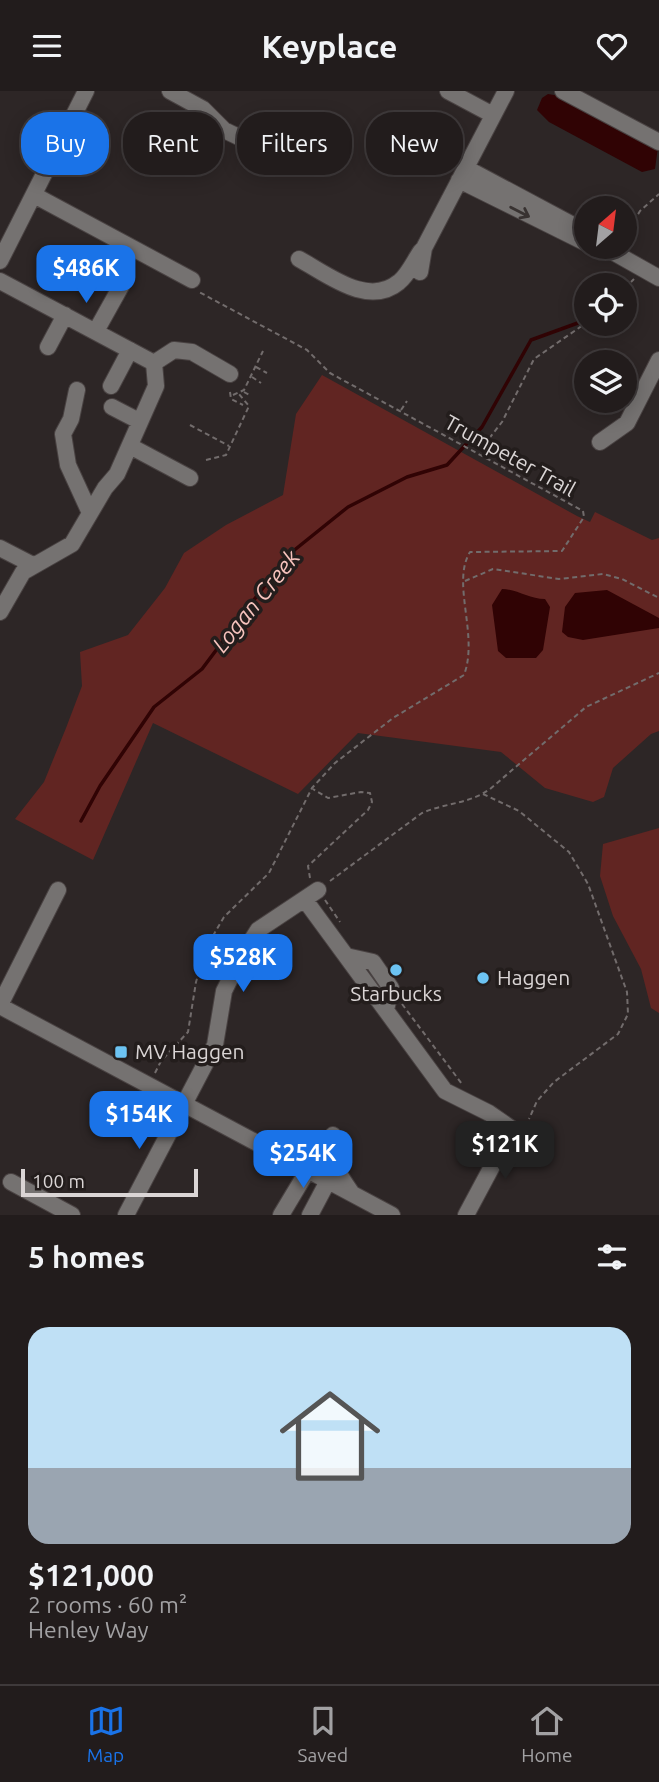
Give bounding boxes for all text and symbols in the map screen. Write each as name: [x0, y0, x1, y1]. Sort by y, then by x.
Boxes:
icon: menu: [28, 27, 66, 65]
icon: heart: [593, 27, 631, 65]
text: Keyplace: [262, 28, 397, 64]
chip: Buy: [21, 112, 109, 175]
chip: Rent: [123, 112, 223, 175]
chip: Filters: [237, 112, 352, 175]
chip: New: [366, 112, 463, 175]
north arrow: [574, 196, 637, 259]
map controls: [574, 196, 637, 413]
one-way arrow: [509, 205, 530, 219]
pin: $486K: [37, 245, 135, 305]
text: $486K: [52, 255, 120, 280]
button: locate: [574, 273, 637, 336]
button: layers: [574, 350, 637, 413]
street label: Trumpeter Trail: [441, 409, 580, 501]
water label: Logan Creek: [207, 544, 304, 657]
pin: $528K: [194, 935, 292, 994]
text: $528K: [209, 944, 277, 969]
marker: Starbucks: [388, 962, 404, 978]
place label: Haggen: [497, 965, 570, 989]
marker: Haggen: [475, 970, 491, 986]
place label: Starbucks: [350, 981, 442, 1005]
place label: MV Haggen: [135, 1039, 245, 1063]
marker: MV Haggen: [113, 1044, 129, 1060]
pin: $154K: [90, 1091, 188, 1151]
text: $154K: [105, 1101, 173, 1126]
pin: $121K: [456, 1121, 554, 1181]
pin: $254K: [254, 1131, 352, 1190]
text: $121K: [471, 1131, 539, 1156]
text: $254K: [269, 1140, 337, 1165]
scale bar: [21, 1166, 198, 1198]
text: 100 m: [32, 1170, 85, 1192]
icon: filters: [593, 1238, 631, 1276]
text: 5 homes: [28, 1240, 145, 1274]
icon: home: [267, 1373, 393, 1499]
text: $121,000: [28, 1558, 154, 1592]
text: 2 rooms · 60 m²: [28, 1592, 187, 1617]
text: Henley Way: [28, 1617, 149, 1642]
tab: Map: [87, 1702, 125, 1766]
tab: Saved: [298, 1702, 348, 1766]
tab: Home: [521, 1702, 572, 1766]

